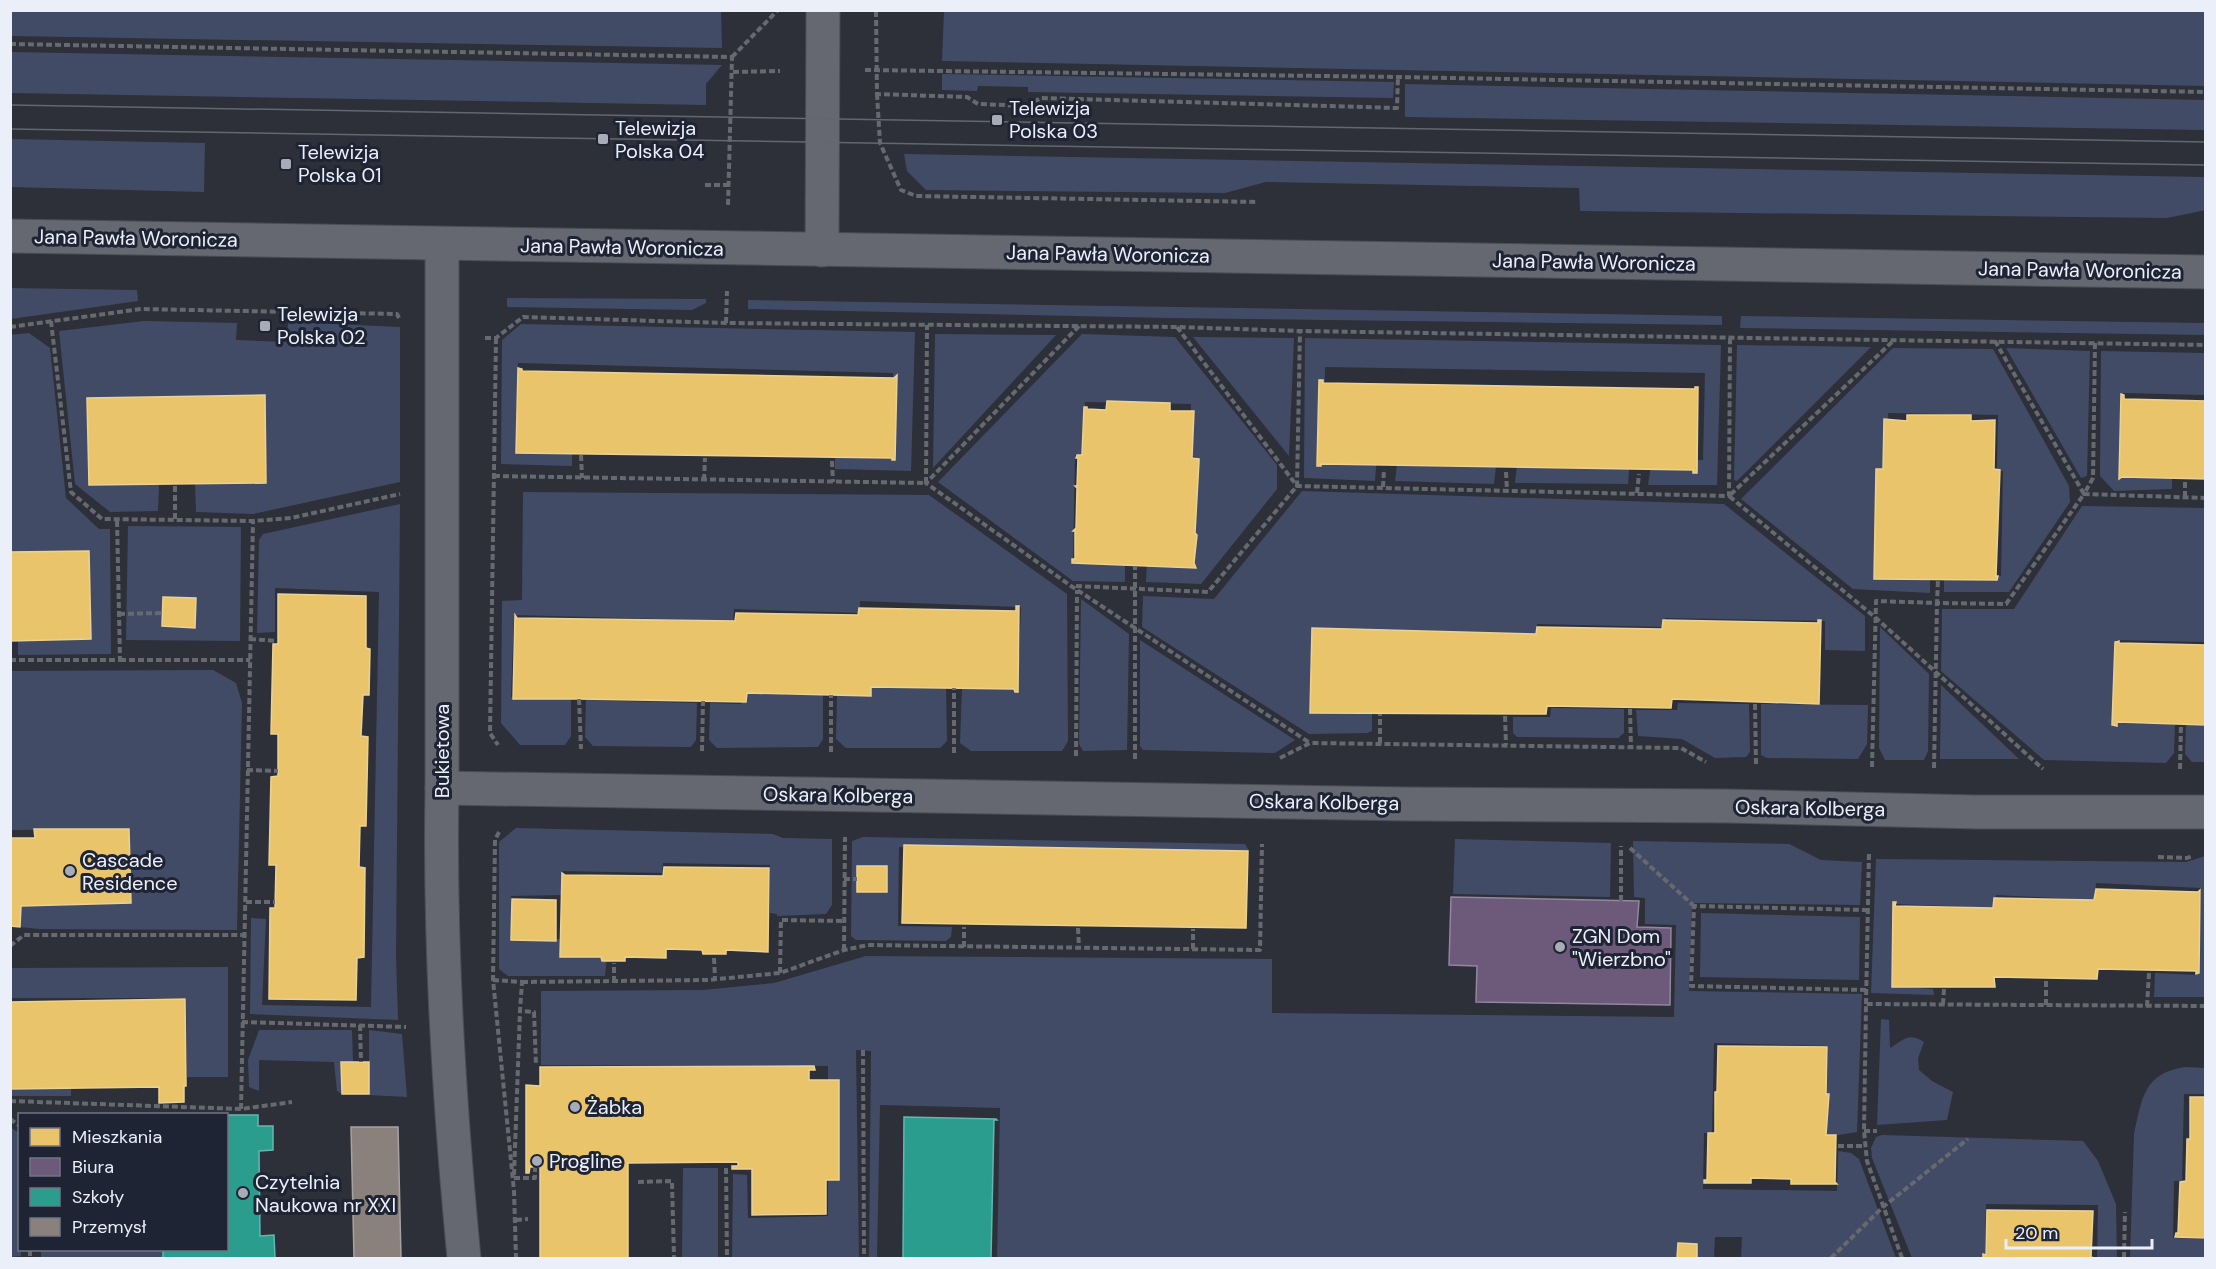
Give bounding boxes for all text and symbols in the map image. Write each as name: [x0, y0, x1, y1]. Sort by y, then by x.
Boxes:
place label: Telewizja Polska 03: [1009, 95, 1098, 144]
marker: Telewizja Polska 03: [990, 113, 1004, 127]
place label: Telewizja Polska 04: [615, 115, 704, 164]
marker: Telewizja Polska 04: [596, 132, 610, 146]
place label: Telewizja Polska 01: [298, 139, 382, 188]
marker: Telewizja Polska 01: [279, 157, 293, 171]
street label: Jana Pawła Woronicza: [34, 223, 238, 253]
street label: Jana Pawła Woronicza: [520, 232, 724, 262]
street label: Jana Pawła Woronicza: [1006, 239, 1210, 269]
street label: Jana Pawła Woronicza: [1492, 247, 1696, 277]
street label: Jana Pawła Woronicza: [1978, 255, 2182, 285]
place label: Telewizja Polska 02: [277, 301, 366, 350]
marker: Telewizja Polska 02: [258, 319, 272, 333]
street label: Bukietowa: [429, 704, 455, 798]
street label: Oskara Kolberga: [763, 781, 913, 809]
street label: Oskara Kolberga: [1249, 788, 1399, 816]
street label: Oskara Kolberga: [1735, 794, 1885, 822]
place label: Cascade Residence: [82, 847, 178, 896]
marker: Cascade Residence: [63, 864, 77, 878]
place label: ZGN Dom "Wierzbno": [1572, 923, 1671, 972]
marker: ZGN Dom "Wierzbno": [1553, 940, 1567, 954]
place label: Żabka: [587, 1094, 642, 1120]
marker: Żabka: [568, 1100, 582, 1114]
legend: [18, 1113, 228, 1251]
text: Mieszkania: [72, 1125, 162, 1149]
place label: Progline: [549, 1148, 622, 1174]
marker: Progline: [530, 1154, 544, 1168]
text: Biura: [72, 1155, 114, 1179]
place label: Czytelnia Naukowa nr XXI: [255, 1169, 396, 1218]
text: Szkoły: [72, 1185, 124, 1209]
marker: Czytelnia Naukowa nr XXI: [236, 1186, 250, 1200]
scale bar: [2006, 1212, 2152, 1250]
text: Przemysł: [72, 1215, 147, 1239]
text: 20 m: [2015, 1221, 2058, 1245]

